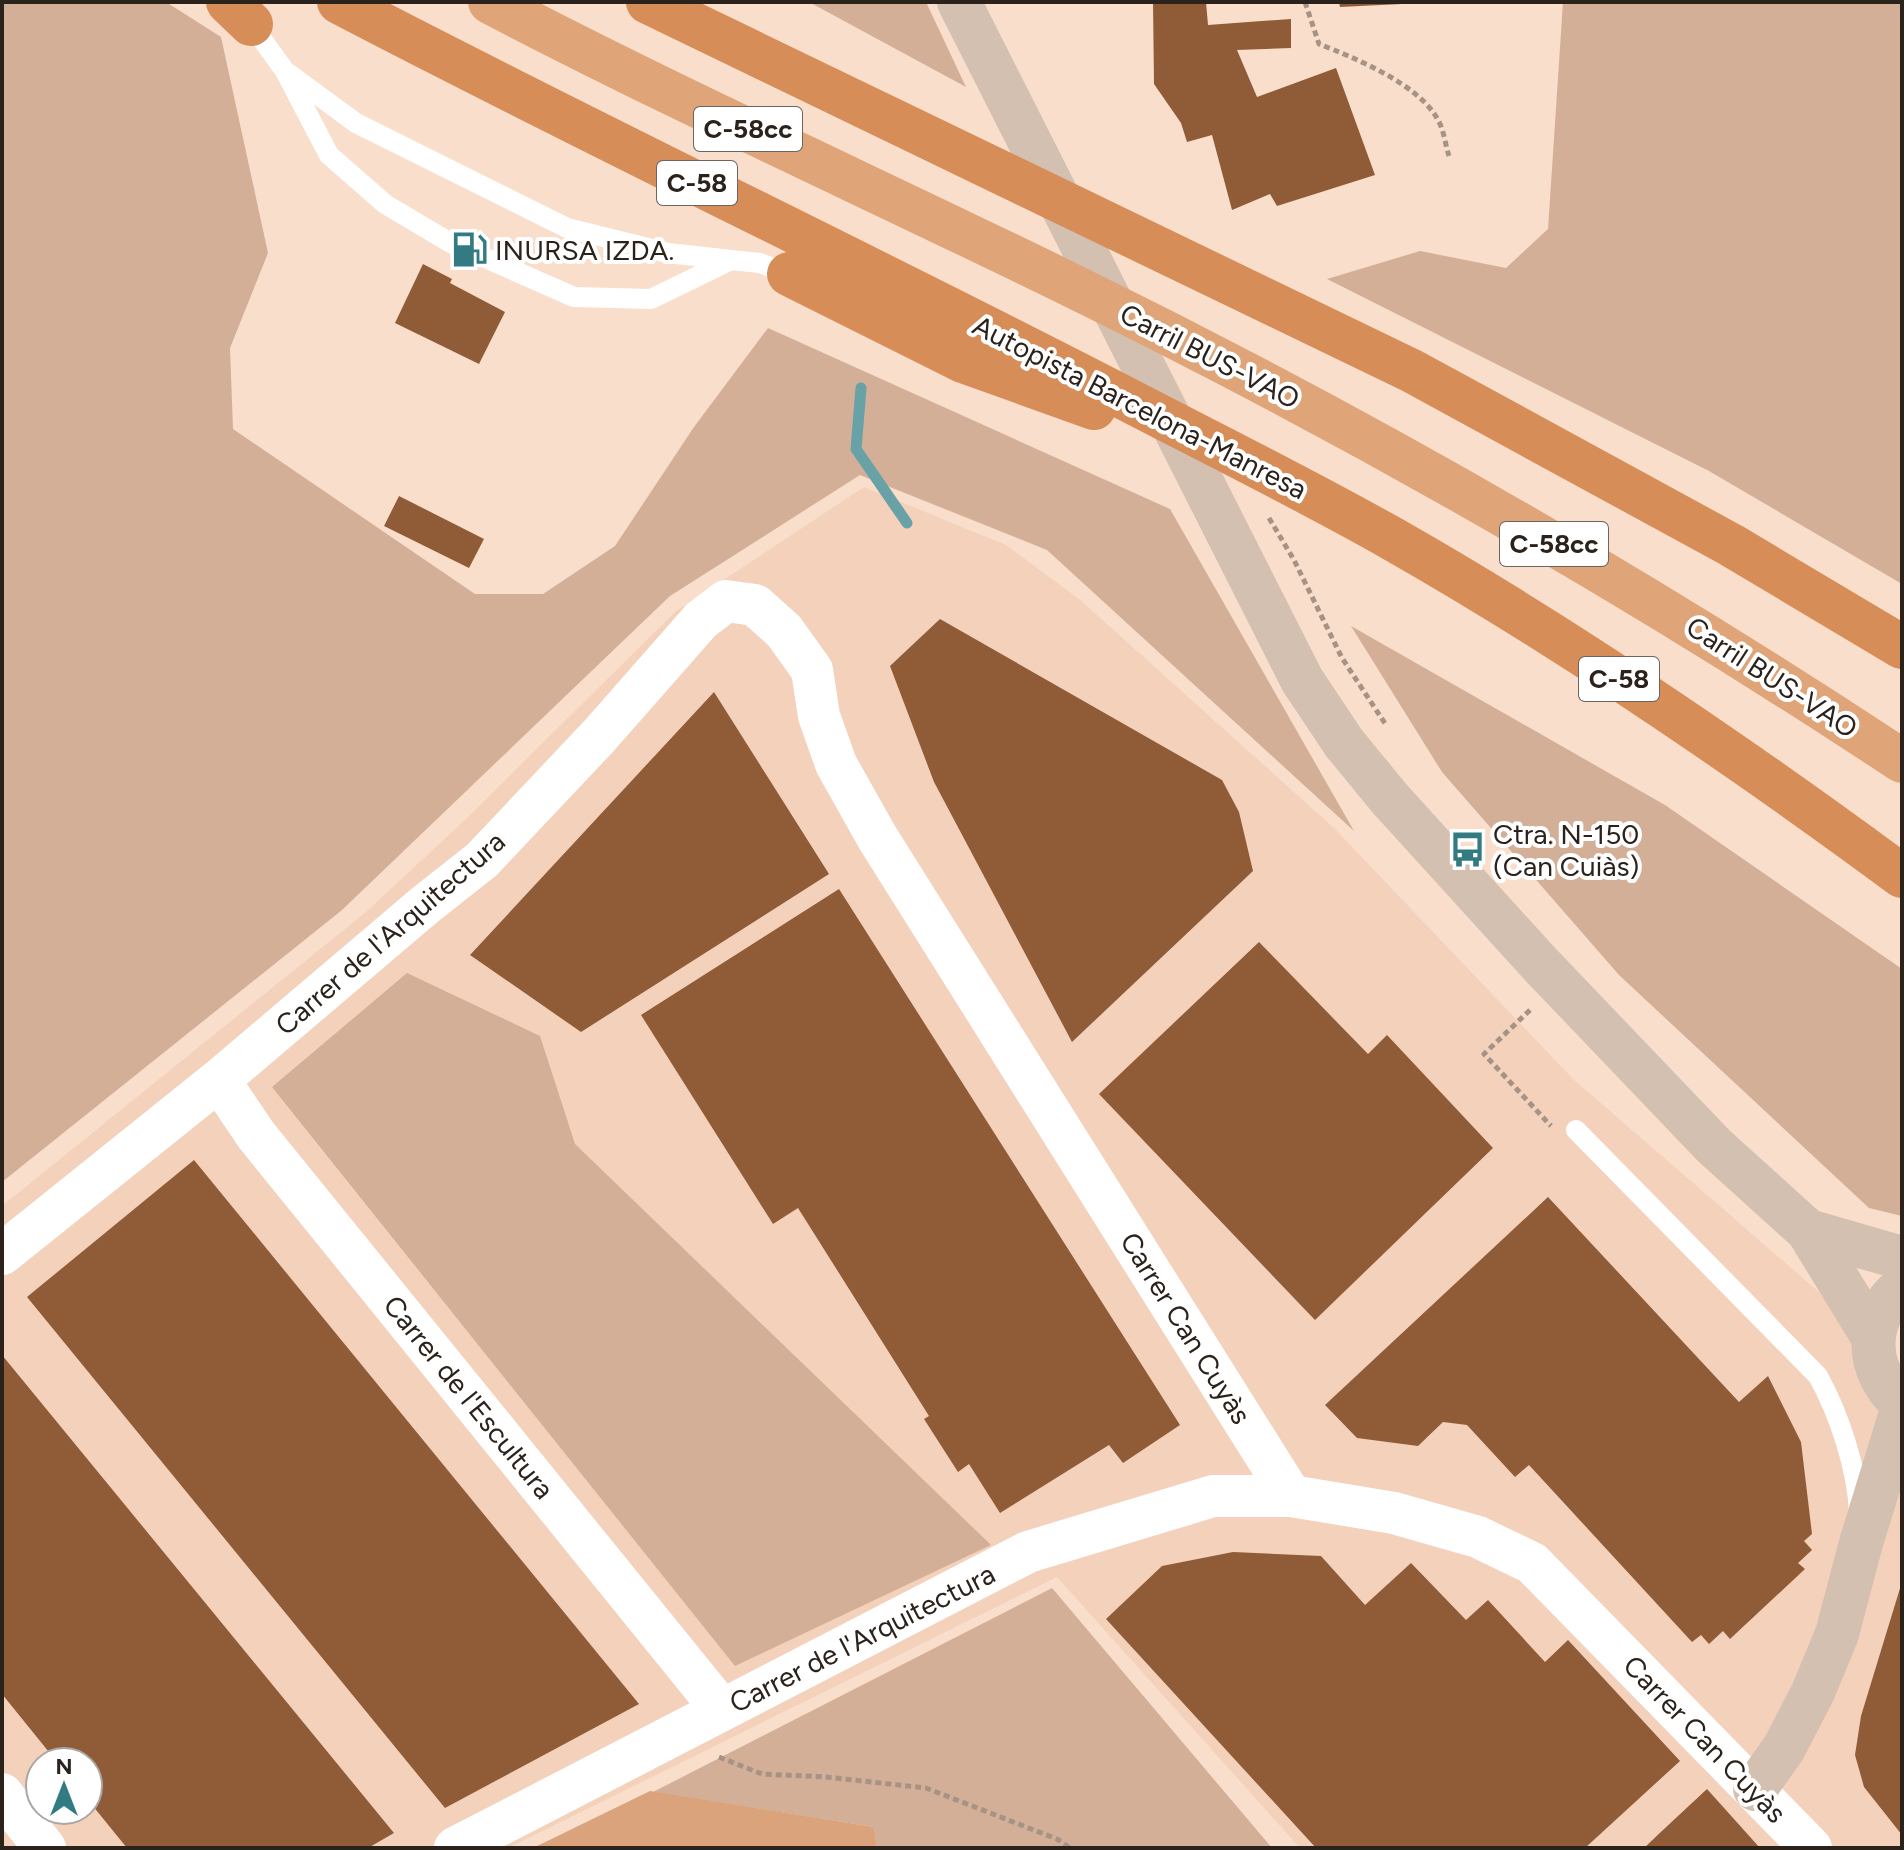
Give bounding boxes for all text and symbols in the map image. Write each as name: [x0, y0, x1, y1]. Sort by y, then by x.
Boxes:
road number: C-58cc: [694, 107, 802, 151]
road number: C-58: [657, 161, 737, 205]
fuel station icon: INURSA IZDA.: [450, 231, 488, 269]
place label: INURSA IZDA.: [495, 233, 674, 267]
street label: Carril BUS-VAO: [1115, 296, 1305, 416]
street label: Autopista Barcelona-Manresa: [967, 308, 1313, 506]
road number: C-58cc: [1500, 522, 1608, 566]
street label: Carril BUS-VAO: [1680, 609, 1864, 745]
road number: C-58: [1579, 657, 1659, 701]
place label: Ctra. N-150 (Can Cuiàs): [1493, 817, 1639, 883]
street label: Carrer de l'Arquitectura: [268, 824, 512, 1042]
bus stop icon: Ctra. N-150 (Can Cuiàs): [1448, 831, 1486, 869]
street label: Carrer Can Cuyàs: [1113, 1226, 1259, 1430]
street label: Carrer de l'Escultura: [377, 1288, 561, 1506]
street label: Carrer de l'Arquitectura: [724, 1556, 1000, 1720]
street label: Carrer Can Cuyàs: [1616, 1648, 1794, 1830]
north arrow: [24, 1746, 104, 1826]
text: N: [55, 1753, 73, 1780]

